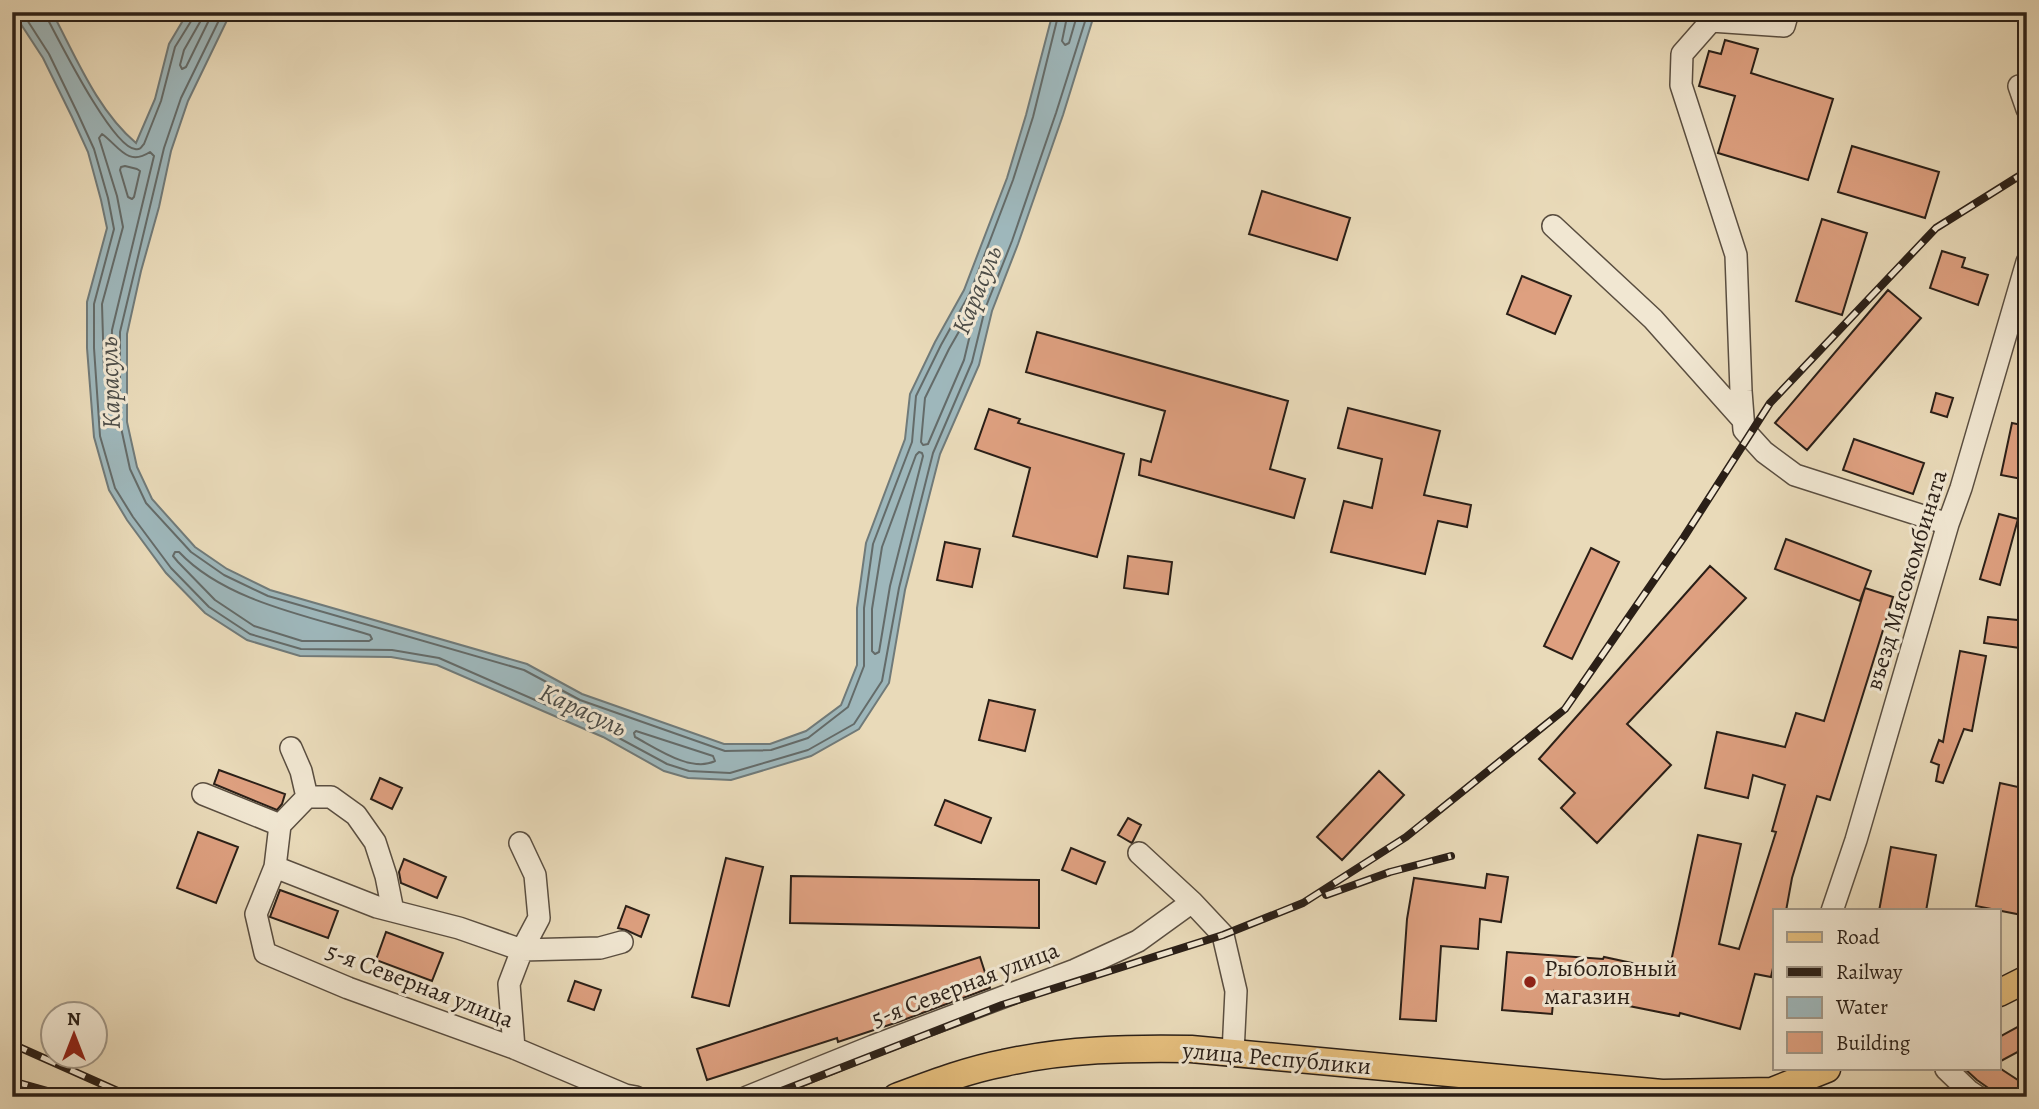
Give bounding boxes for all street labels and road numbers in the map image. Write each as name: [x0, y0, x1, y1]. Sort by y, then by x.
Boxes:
street label: въезд Мясокомбината: [1857, 466, 1955, 694]
street label: 5-я Северная улица: [867, 934, 1063, 1034]
street label: 5-я Северная улица: [322, 935, 518, 1035]
street label: улица Республики: [1180, 1034, 1373, 1082]

